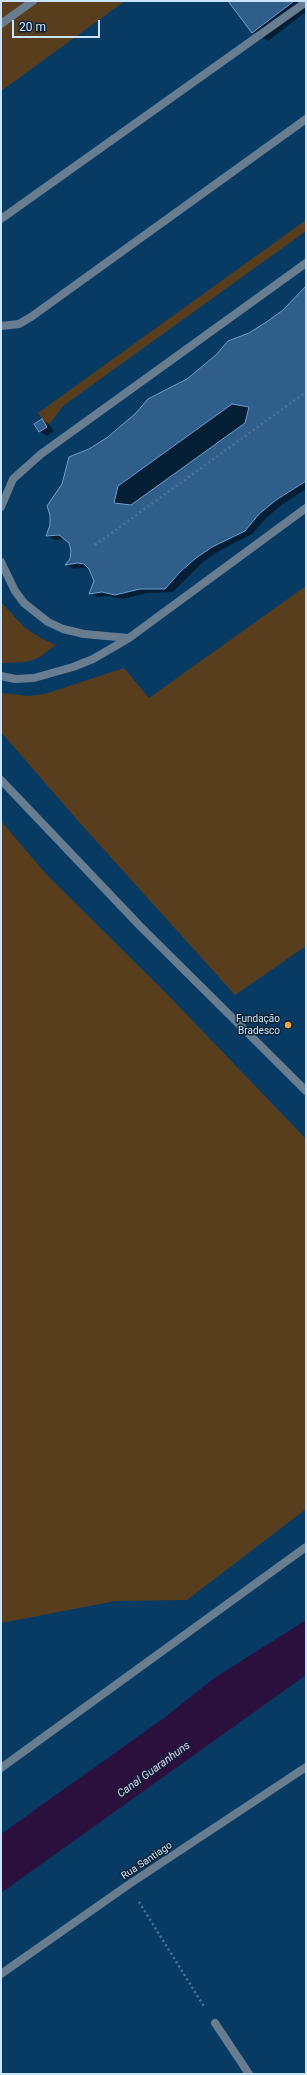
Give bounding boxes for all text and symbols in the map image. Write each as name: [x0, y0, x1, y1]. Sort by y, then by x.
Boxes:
scale bar: [14, 12, 102, 38]
text: 20 m: [19, 20, 46, 34]
place label: Fundação Bradesco: [236, 1013, 280, 1036]
marker: Fundação Bradesco: [283, 1020, 293, 1030]
water label: Canal Guaranhuns: [115, 1739, 193, 1801]
street label: Rua Santiago: [119, 1840, 175, 1882]

